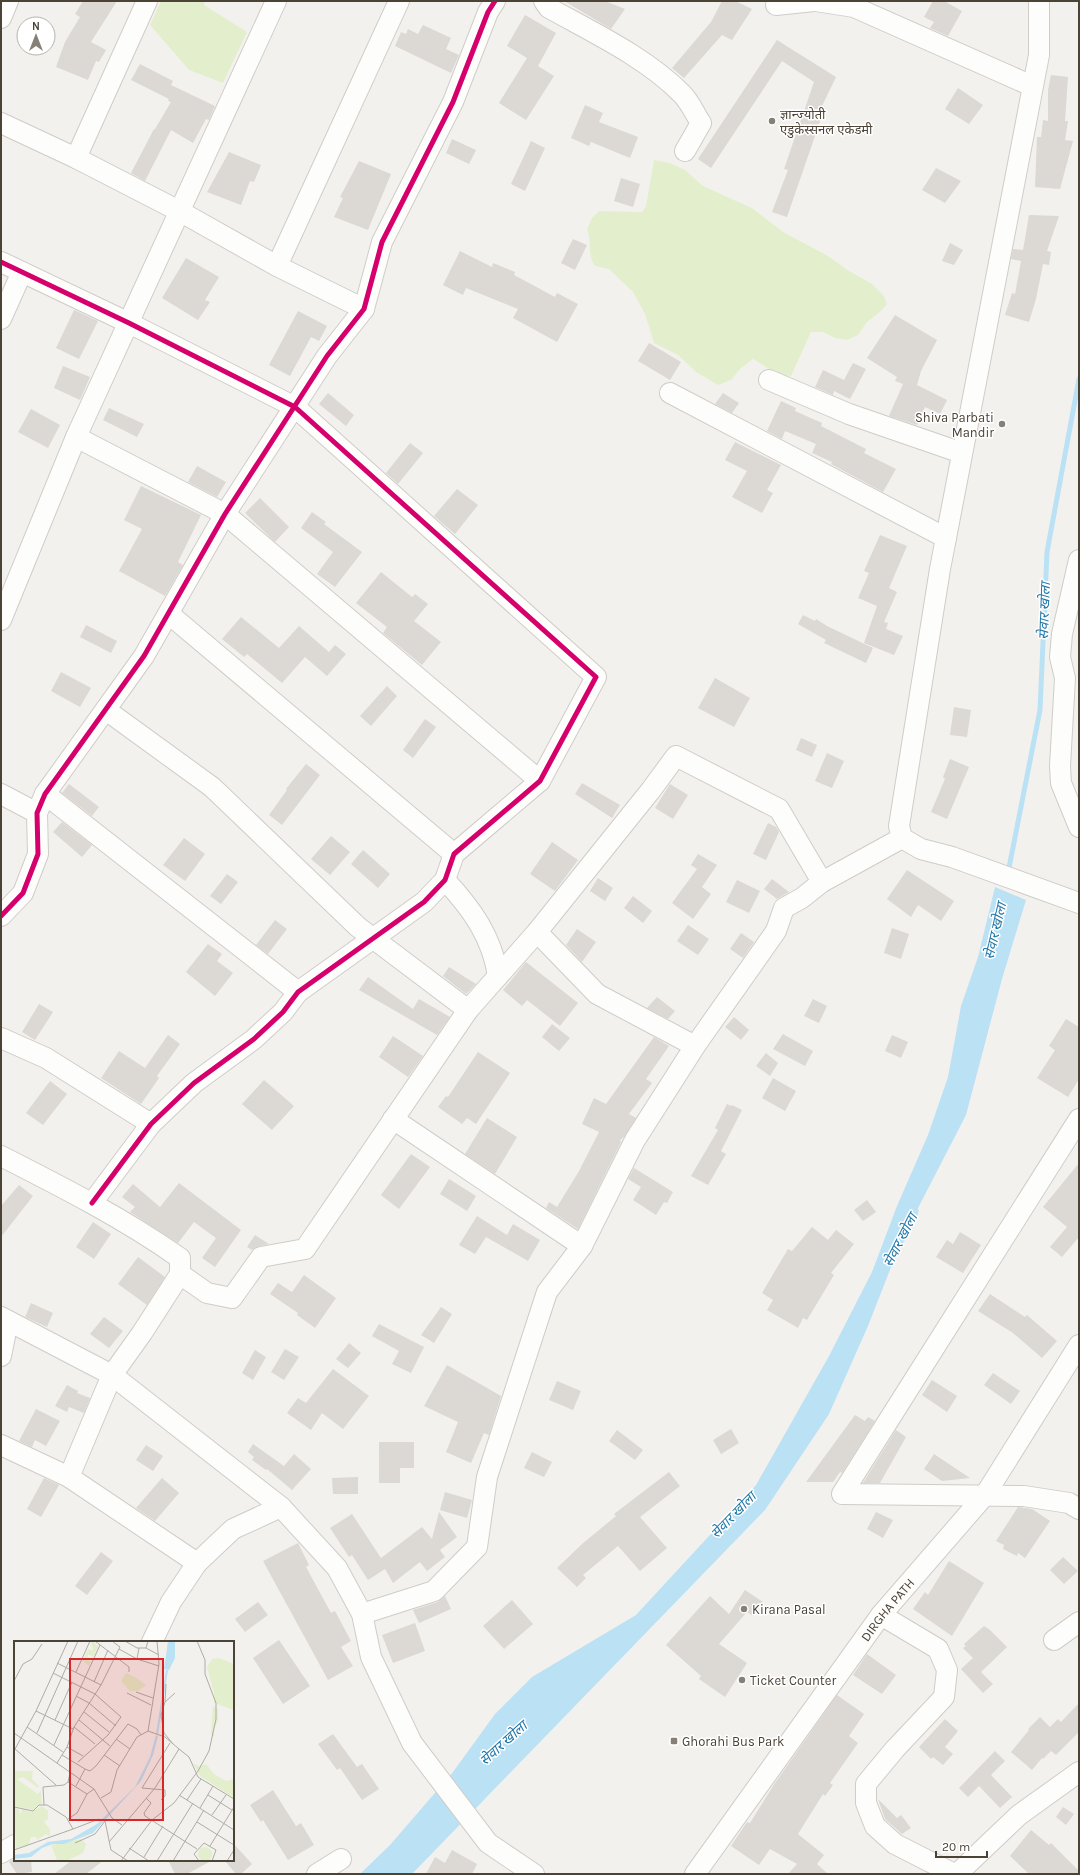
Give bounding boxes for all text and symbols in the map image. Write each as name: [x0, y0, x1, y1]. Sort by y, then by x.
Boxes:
north arrow: [16, 16, 56, 56]
text: N: [32, 20, 40, 33]
place label: ज्ञान्ज्योती एडुकेस्सनल एकेडमी: [780, 107, 873, 138]
marker: ज्ञान्ज्योती एडुकेस्सनल एकेडमी: [767, 116, 777, 126]
place label: Shiva Parbati Mandir: [915, 410, 994, 440]
marker: Shiva Parbati Mandir: [997, 419, 1007, 429]
water label: सेवार खोला: [1035, 578, 1054, 640]
water label: सेवार खोला: [981, 898, 1011, 961]
water label: सेवार खोला: [880, 1208, 923, 1270]
water label: सेवार खोला: [707, 1486, 762, 1542]
street label: DIRGHA PATH: [858, 1575, 917, 1644]
place label: Kirana Pasal: [752, 1602, 826, 1617]
marker: Kirana Pasal: [739, 1604, 749, 1614]
inset map: [14, 1641, 234, 1861]
place label: Ticket Counter: [750, 1673, 836, 1688]
marker: Ticket Counter: [737, 1675, 747, 1685]
water label: सेवार खोला: [476, 1715, 533, 1769]
place label: Ghorahi Bus Park: [682, 1734, 784, 1749]
marker: Ghorahi Bus Park: [669, 1736, 679, 1746]
scale bar: [936, 1833, 987, 1859]
text: 20 m: [942, 1840, 970, 1854]

